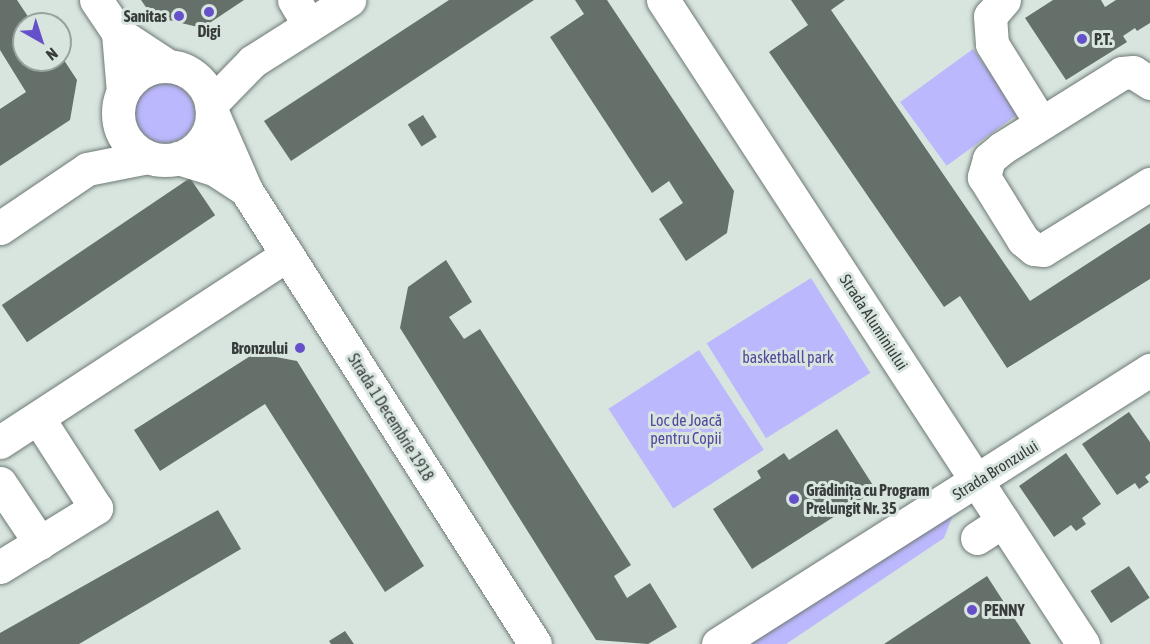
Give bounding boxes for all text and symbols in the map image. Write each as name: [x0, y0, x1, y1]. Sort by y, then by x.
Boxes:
marker: Digi: [202, 5, 216, 19]
place label: Sanitas: [124, 6, 167, 26]
marker: Sanitas: [172, 9, 186, 23]
north arrow: [12, 12, 72, 72]
place label: Digi: [197, 21, 221, 41]
place label: P.T.: [1094, 29, 1112, 49]
marker: P.T.: [1075, 32, 1089, 46]
text: N: [43, 44, 61, 64]
street label: Strada Aluminiului: [836, 271, 912, 373]
place label: Bronzului: [231, 338, 288, 358]
marker: Bronzului: [293, 341, 307, 355]
park label: basketball park: [742, 347, 834, 367]
street label: Strada 1 Decembrie 1918: [344, 350, 438, 484]
park label: Loc de Joacă pentru Copii: [650, 410, 722, 448]
street label: Strada Bronzului: [949, 436, 1041, 504]
place label: Grădinița cu Program Prelungit Nr. 35: [806, 480, 929, 518]
marker: Grădinița cu Program Prelungit Nr. 35: [787, 492, 801, 506]
place label: PENNY: [984, 600, 1025, 620]
marker: PENNY: [965, 603, 979, 617]

